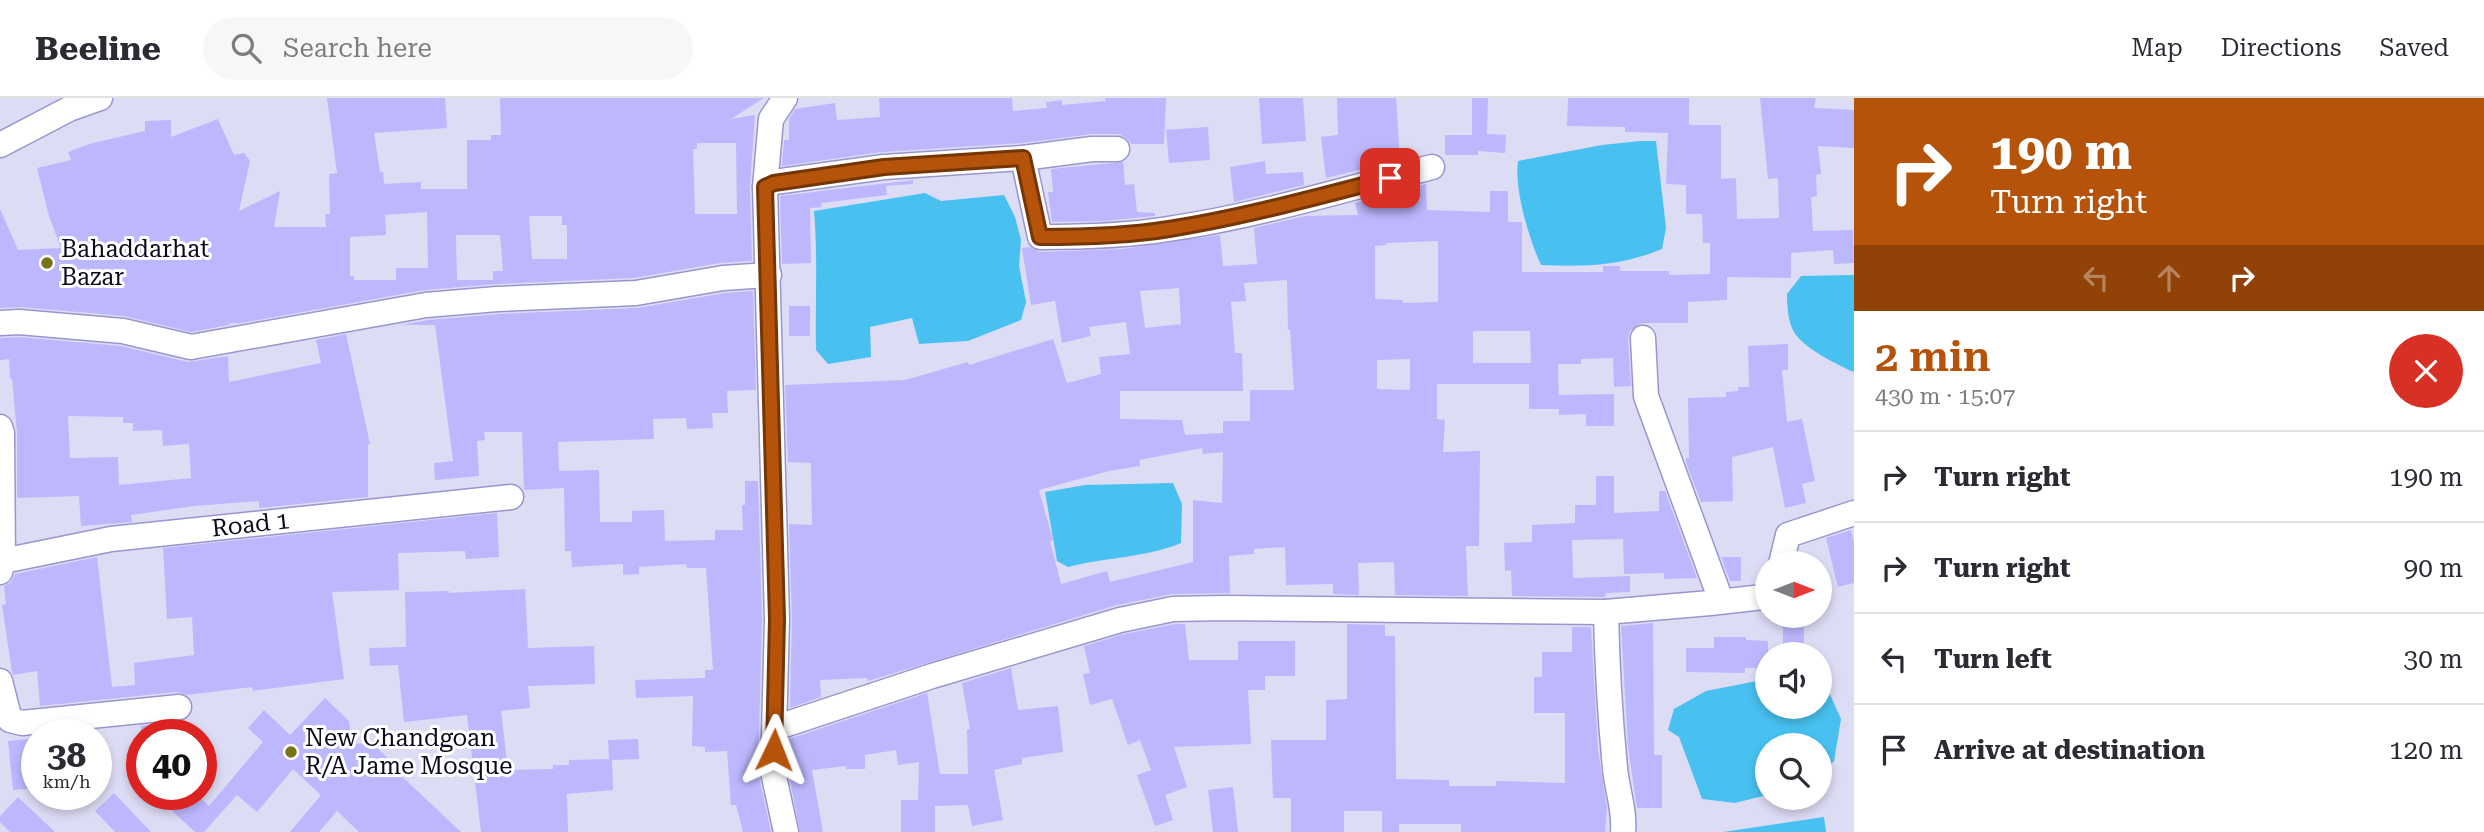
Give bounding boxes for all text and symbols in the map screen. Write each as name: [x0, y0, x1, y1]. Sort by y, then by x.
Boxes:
search box: [203, 17, 693, 80]
text: Beeline: [35, 29, 161, 68]
icon: search: [227, 29, 265, 67]
text: Search here: [283, 33, 432, 63]
text: Map: [2131, 34, 2183, 62]
text: Directions: [2221, 34, 2341, 62]
text: Saved: [2379, 34, 2449, 62]
text: 190 m: [1990, 124, 2132, 181]
icon: right: [1875, 126, 1966, 217]
pin: [1360, 148, 1420, 208]
icon: arrive: [1371, 159, 1409, 197]
text: Turn right: [1990, 183, 2147, 221]
place label: Bahaddarhat Bazar: [61, 235, 209, 291]
marker: Bahaddarhat Bazar: [39, 255, 55, 271]
icon: left: [2077, 259, 2115, 297]
icon: ahead: [2150, 259, 2188, 297]
icon: right: [2223, 259, 2261, 297]
text: 2 min: [1875, 332, 1991, 381]
button: close: [2389, 334, 2463, 408]
text: 430 m · 15:07: [1875, 383, 2015, 410]
icon: right: [1875, 458, 1913, 496]
text: Turn right: [1934, 462, 2070, 492]
text: 190 m: [2389, 462, 2463, 492]
street label: Road 1: [210, 506, 291, 542]
icon: right: [1875, 549, 1913, 587]
north arrow: [1755, 551, 1832, 628]
map controls: [1755, 551, 1832, 810]
text: Turn right: [1934, 553, 2070, 583]
text: 90 m: [2404, 553, 2463, 583]
icon: left: [1875, 640, 1913, 678]
button: sound: [1755, 642, 1832, 719]
text: Turn left: [1934, 644, 2052, 674]
text: 30 m: [2404, 644, 2463, 674]
position arrow: [737, 713, 811, 787]
speed limit sign: 40: [126, 719, 217, 810]
place label: New Chandgoan R/A Jame Mosque: [305, 724, 512, 780]
icon: arrive: [1875, 731, 1913, 769]
button: search: [1755, 733, 1832, 810]
text: 38: [47, 735, 86, 776]
text: Arrive at destination: [1934, 735, 2205, 765]
text: 120 m: [2389, 735, 2463, 765]
marker: New Chandgoan R/A Jame Mosque: [283, 744, 299, 760]
text: km/h: [42, 771, 91, 792]

